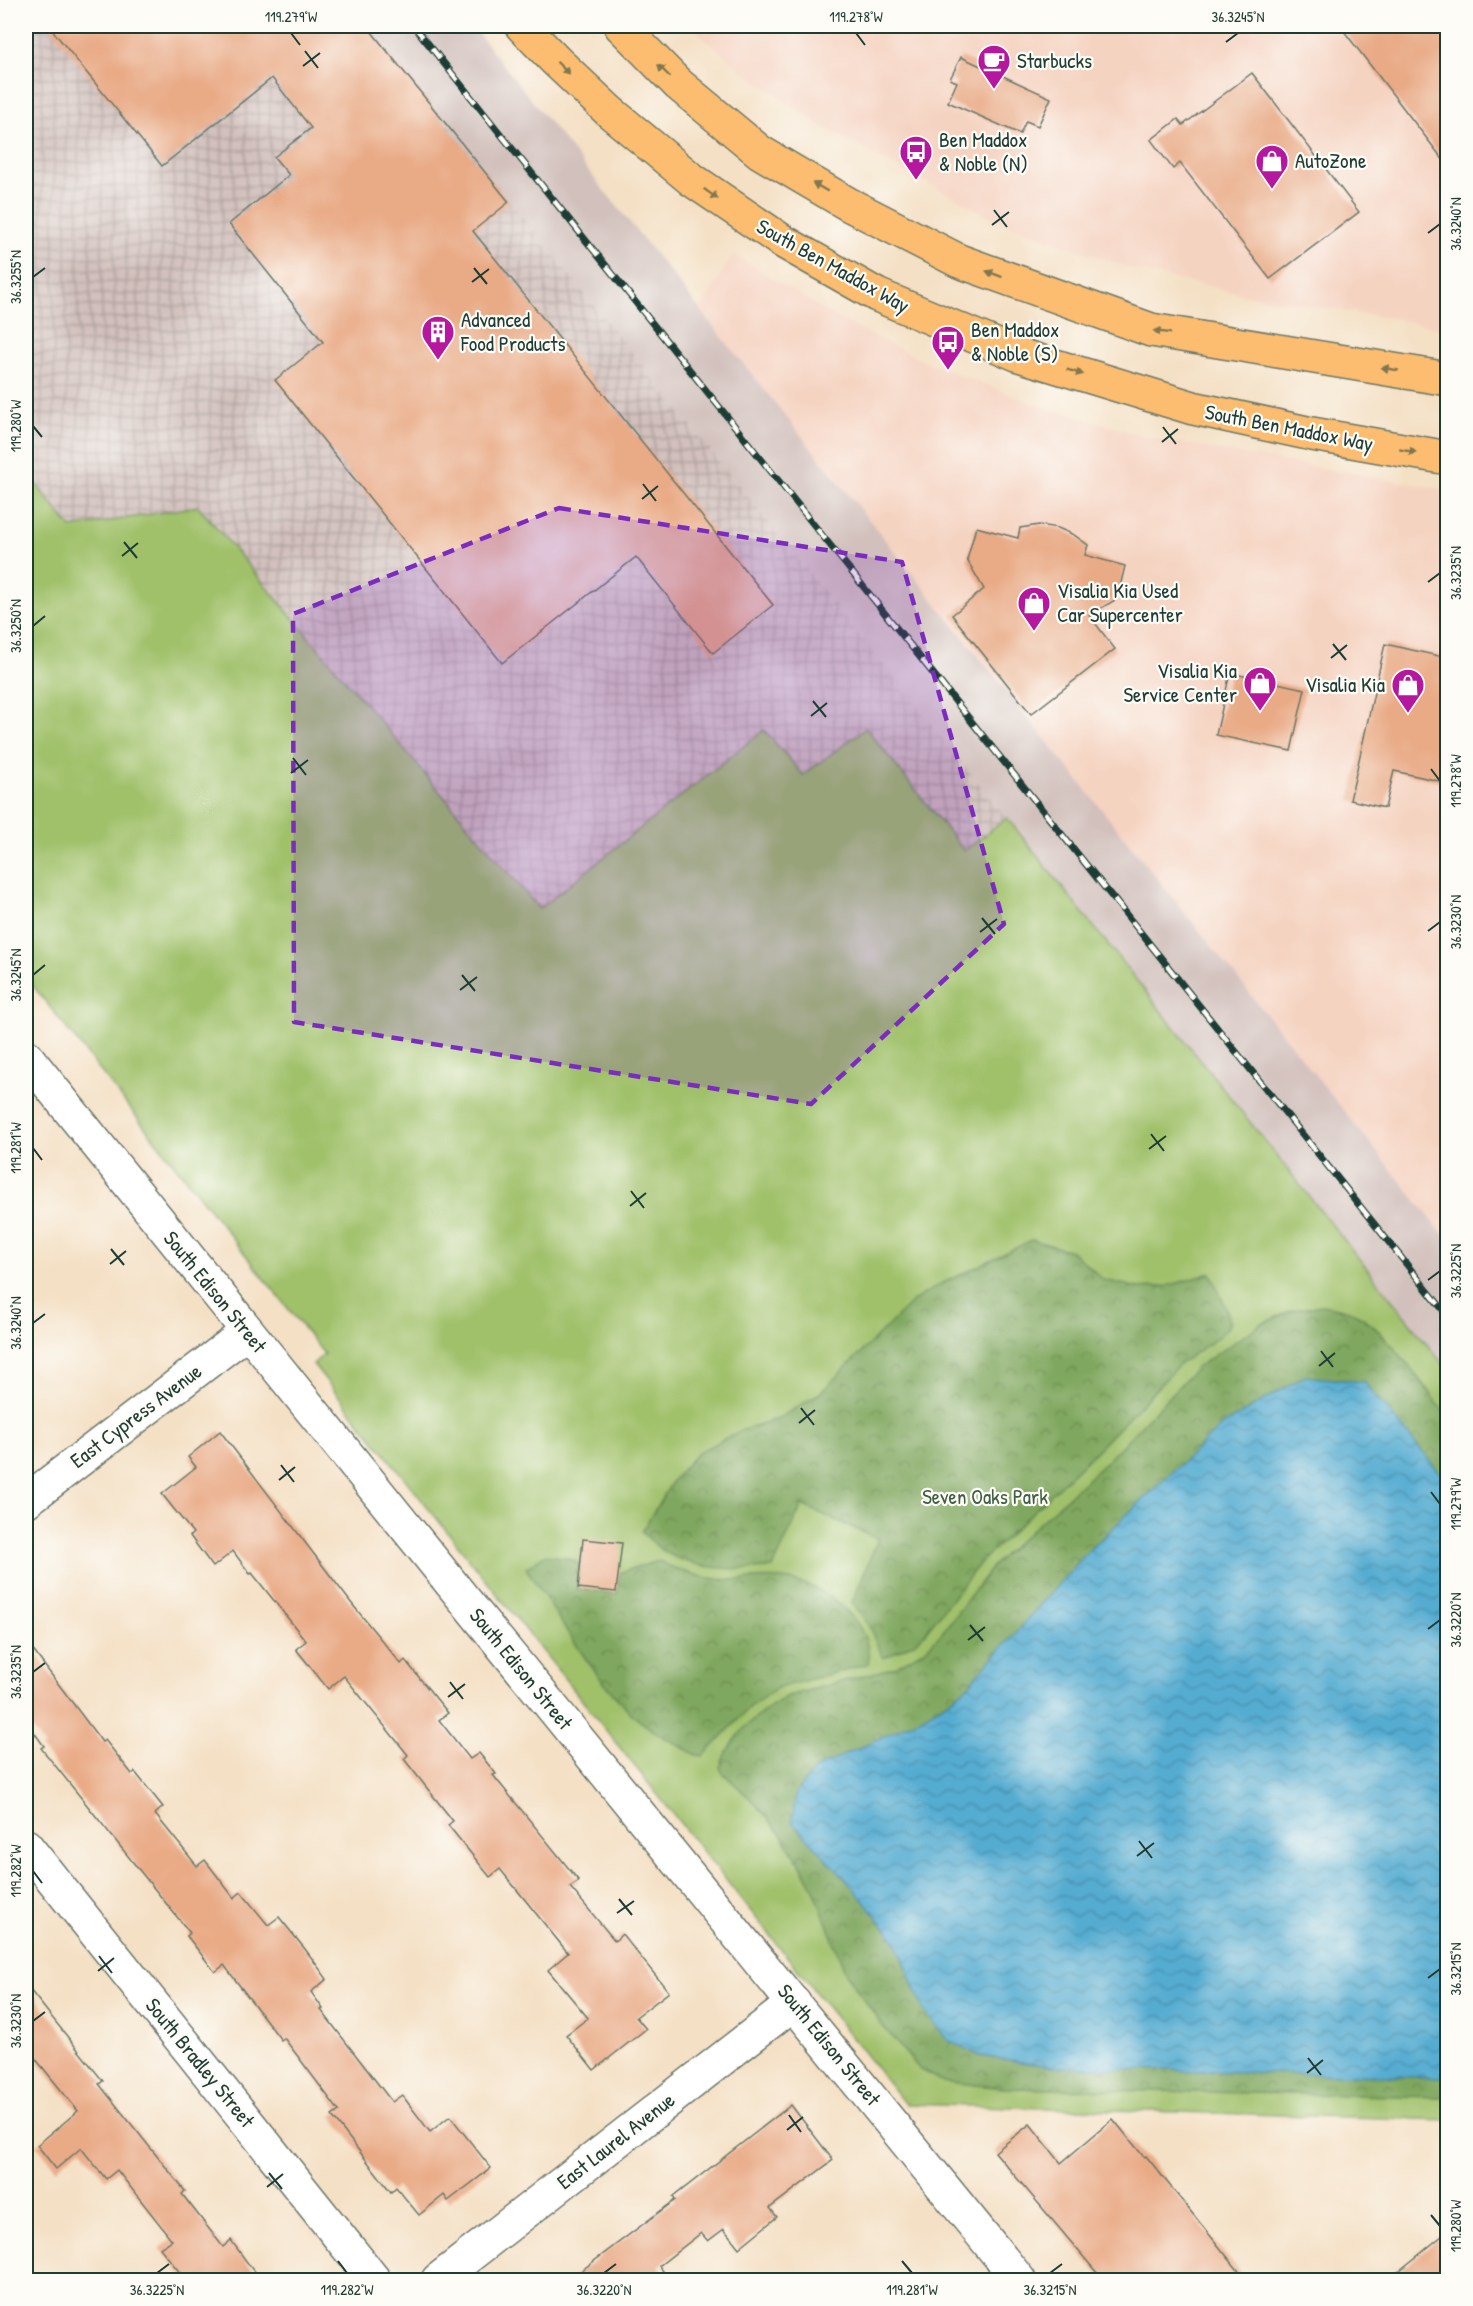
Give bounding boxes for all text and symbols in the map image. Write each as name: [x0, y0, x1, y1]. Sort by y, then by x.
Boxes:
text: 119.279°W: [265, 6, 318, 27]
text: 119.278°W: [829, 6, 883, 27]
text: 36.3245°N: [1211, 6, 1265, 27]
cafe icon: Starbucks: [976, 43, 1012, 90]
place label: Starbucks: [1017, 46, 1092, 75]
one-way arrow: [555, 61, 570, 75]
one-way arrow: [657, 64, 671, 78]
place label: Ben Maddox & Noble (N): [939, 125, 1028, 178]
bus stop icon: Ben Maddox & Noble (N): [898, 134, 934, 181]
shop icon: AutoZone: [1254, 143, 1290, 190]
place label: AutoZone: [1295, 146, 1366, 175]
one-way arrow: [811, 183, 828, 193]
one-way arrow: [704, 187, 719, 199]
text: 36.3240°N: [1445, 197, 1466, 251]
street label: South Ben Maddox Way: [752, 212, 915, 320]
text: 36.3255°N: [5, 250, 26, 304]
one-way arrow: [984, 269, 1002, 279]
place label: Advanced Food Products: [460, 305, 566, 358]
building icon: Advanced Food Products: [420, 314, 456, 361]
place label: Ben Maddox & Noble (S): [971, 315, 1059, 368]
bus stop icon: Ben Maddox & Noble (S): [930, 324, 966, 371]
one-way arrow: [1152, 328, 1171, 337]
one-way arrow: [1380, 365, 1399, 374]
one-way arrow: [1066, 368, 1084, 377]
street label: South Ben Maddox Way: [1203, 397, 1376, 458]
text: 119.280°W: [5, 399, 26, 452]
one-way arrow: [1398, 447, 1417, 456]
text: 36.3235°N: [1445, 546, 1466, 600]
place label: Visalia Kia Used Car Supercenter: [1057, 576, 1183, 629]
shop icon: Visalia Kia Used Car Supercenter: [1016, 585, 1052, 632]
text: 36.3250°N: [5, 599, 26, 653]
place label: Visalia Kia Service Center: [1123, 656, 1237, 709]
shop icon: Visalia Kia Service Center: [1242, 665, 1278, 712]
shop icon: Visalia Kia: [1390, 667, 1426, 714]
place label: Visalia Kia: [1305, 670, 1385, 699]
text: 119.278°W: [1445, 754, 1466, 808]
text: 36.3230°N: [1445, 895, 1466, 949]
text: 36.3245°N: [5, 948, 26, 1002]
text: 119.281°W: [5, 1122, 26, 1174]
street label: South Edison Street: [157, 1225, 274, 1359]
text: 36.3225°N: [1445, 1244, 1466, 1298]
text: 36.3240°N: [5, 1296, 26, 1350]
street label: East Cypress Avenue: [64, 1357, 207, 1475]
text: 119.279°W: [1445, 1477, 1466, 1530]
park label: Seven Oaks Park: [922, 1482, 1048, 1511]
text: 36.3220°N: [1445, 1593, 1466, 1647]
street label: South Edison Street: [463, 1602, 580, 1736]
text: 36.3235°N: [5, 1645, 26, 1699]
text: 119.282°W: [5, 1844, 26, 1897]
text: 36.3215°N: [1445, 1943, 1466, 1995]
street label: South Edison Street: [771, 1978, 888, 2112]
street label: South Bradley Street: [139, 1992, 262, 2134]
text: 36.3230°N: [5, 1994, 26, 2048]
street label: East Laurel Avenue: [551, 2085, 681, 2196]
text: 119.280°W: [1445, 2199, 1466, 2252]
text: 36.3225°N: [130, 2279, 184, 2300]
text: 119.282°W: [321, 2279, 374, 2300]
text: 36.3220°N: [577, 2279, 631, 2300]
text: 119.281°W: [886, 2279, 938, 2300]
text: 36.3215°N: [1024, 2279, 1076, 2300]

